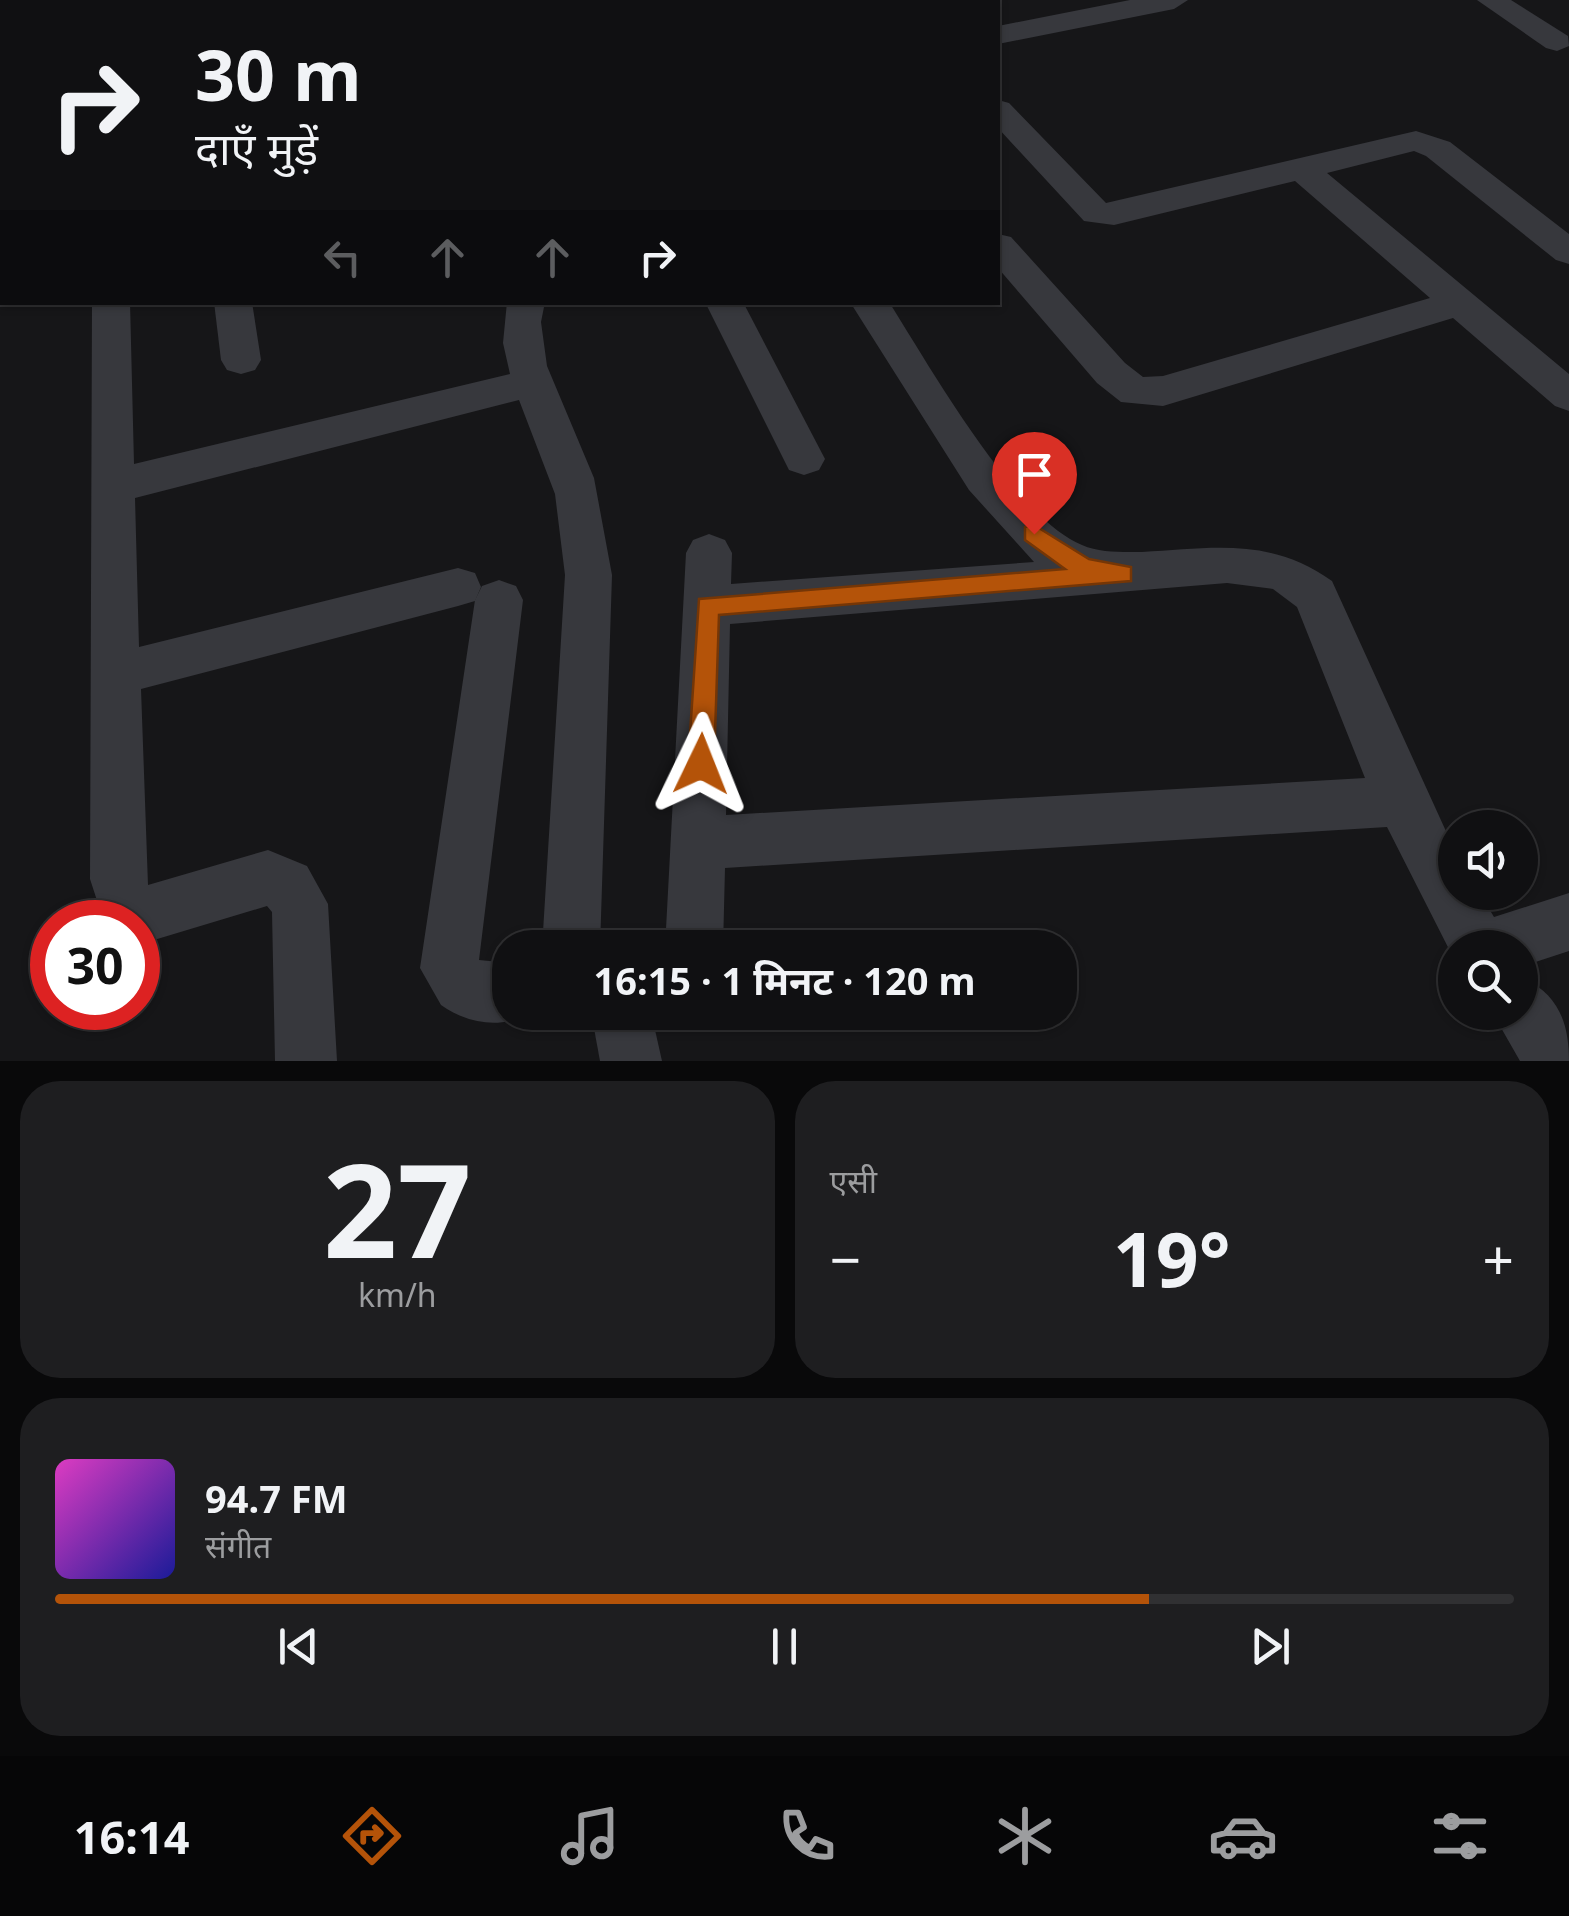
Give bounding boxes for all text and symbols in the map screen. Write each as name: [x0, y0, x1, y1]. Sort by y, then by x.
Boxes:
text: 30 m: [195, 26, 362, 122]
icon: right: [30, 40, 160, 170]
text: दाएँ मुड़ें: [195, 117, 318, 178]
icon: left: [315, 230, 370, 285]
icon: ahead: [420, 230, 475, 285]
icon: ahead: [525, 230, 580, 285]
icon: right: [630, 230, 685, 285]
pin: [992, 432, 1077, 535]
icon: arrive: [1007, 447, 1062, 502]
position arrow: [649, 712, 753, 816]
map controls: [1438, 810, 1538, 1030]
button: sound: [1438, 810, 1538, 910]
speed limit sign: 30: [30, 900, 160, 1030]
button: search: [1438, 930, 1538, 1030]
text: 16:15 · 1 मिनट · 120 m: [593, 954, 976, 1006]
text: 27: [323, 1119, 472, 1296]
text: एसी: [830, 1159, 877, 1202]
text: 19°: [1113, 1207, 1231, 1309]
text: −: [830, 1221, 861, 1296]
text: +: [1483, 1221, 1514, 1296]
text: km/h: [358, 1273, 437, 1316]
text: 94.7 FM: [205, 1472, 347, 1524]
text: संगीत: [205, 1524, 271, 1567]
icon: previous: [271, 1619, 326, 1674]
icon: pause: [757, 1619, 812, 1674]
icon: next: [1243, 1619, 1298, 1674]
icon: directions: [337, 1801, 407, 1871]
icon: music: [555, 1801, 625, 1871]
icon: phone: [772, 1801, 842, 1871]
icon: climate: [990, 1801, 1060, 1871]
icon: car: [1208, 1801, 1278, 1871]
icon: filters: [1425, 1801, 1495, 1871]
text: 16:14: [74, 1806, 189, 1867]

